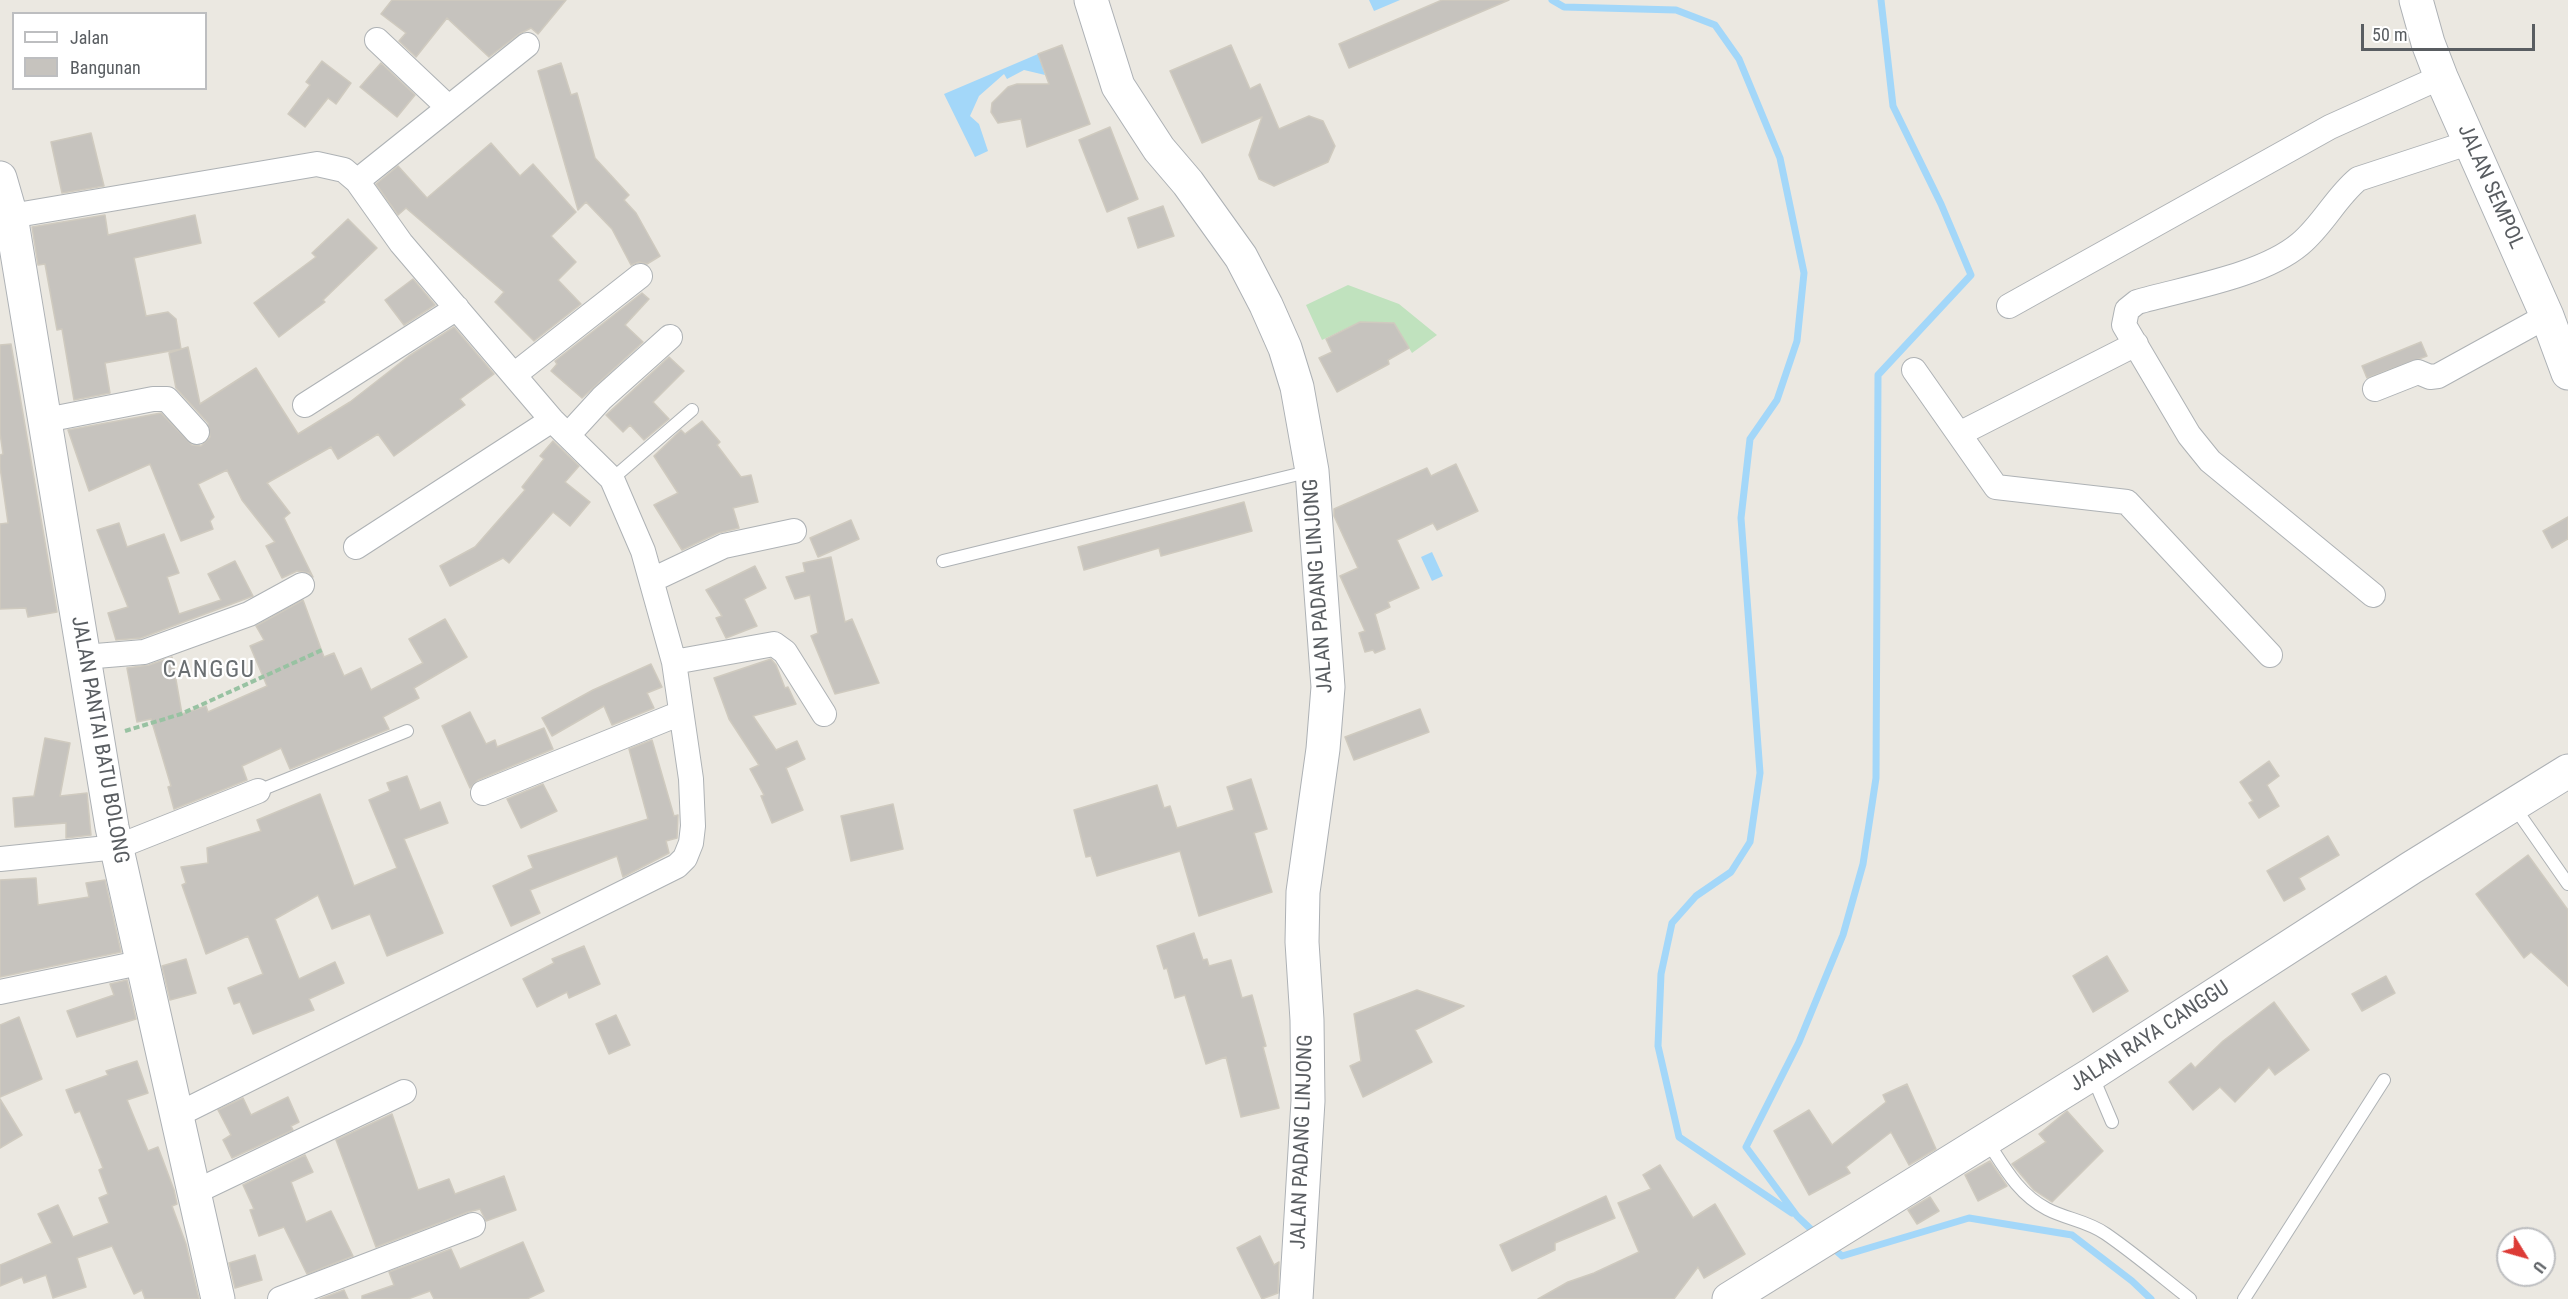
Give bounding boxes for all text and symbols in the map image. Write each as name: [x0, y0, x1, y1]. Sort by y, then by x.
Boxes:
legend: [12, 12, 207, 90]
scale bar: [2364, 12, 2538, 50]
text: 50 m: [2372, 24, 2407, 45]
text: Jalan: [70, 27, 109, 48]
text: Bangunan: [70, 57, 141, 78]
street label: JALAN SEMPOL: [2451, 121, 2529, 253]
street label: JALAN PADANG LINJONG: [1299, 478, 1339, 694]
street label: JALAN PANTAI BATU BOLONG: [65, 614, 133, 866]
district label: CANGGU: [162, 657, 256, 685]
street label: JALAN RAYA CANGGU: [2066, 976, 2234, 1098]
street label: JALAN PADANG LINJONG: [1287, 1034, 1319, 1250]
north arrow: [2496, 1227, 2556, 1287]
text: U: [2529, 1258, 2550, 1276]

